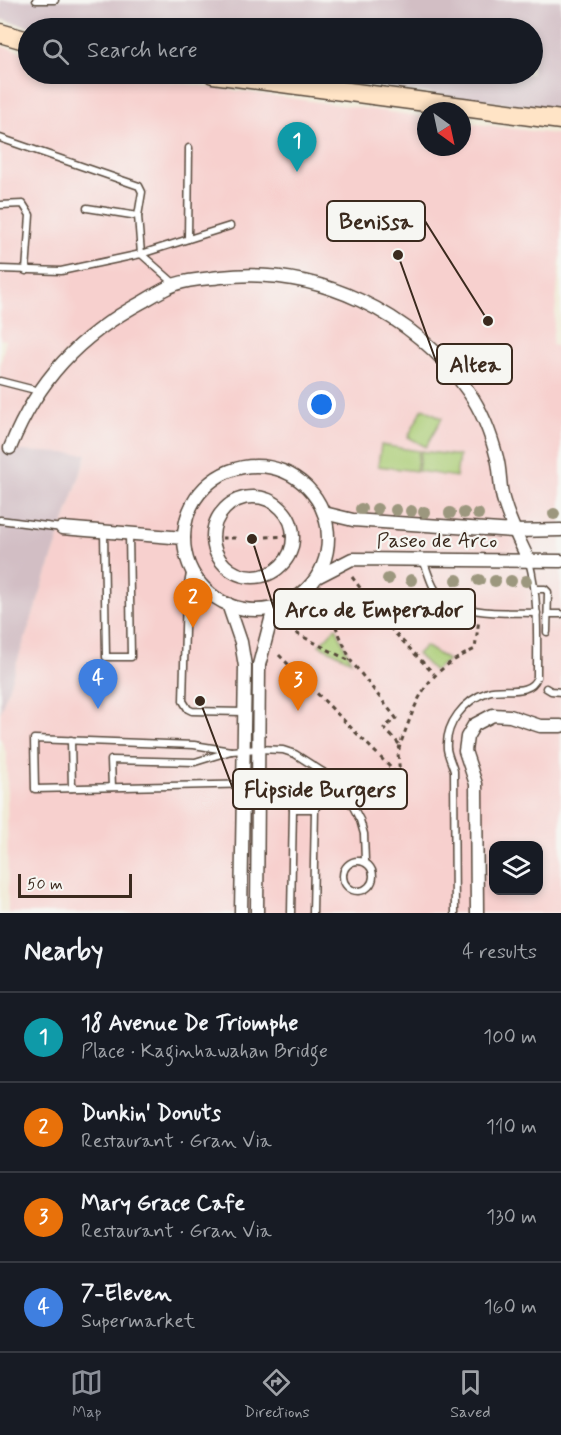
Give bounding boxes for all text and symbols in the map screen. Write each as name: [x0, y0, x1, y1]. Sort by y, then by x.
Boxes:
search box: [18, 18, 543, 84]
icon: search: [39, 35, 72, 68]
text: Search here: [87, 37, 198, 65]
north arrow: [417, 102, 471, 156]
pin: 1: [278, 122, 316, 172]
callout: Benissa: [327, 201, 425, 241]
text: Benissa: [339, 209, 414, 237]
callout: Altea: [437, 344, 512, 384]
text: Altea: [449, 352, 501, 380]
your location: [307, 390, 336, 419]
street label: Paseo de Arco: [377, 527, 497, 555]
pin: 2: [174, 578, 212, 628]
callout: Arco de Emperador: [274, 589, 475, 629]
text: Arco de Emperador: [285, 597, 464, 625]
pin: 4: [78, 660, 118, 709]
pin: 3: [278, 662, 318, 711]
callout: Flipside Burgers: [233, 769, 407, 809]
text: Flipside Burgers: [244, 777, 396, 808]
map controls: [489, 841, 543, 895]
button: layers: [489, 841, 543, 895]
scale bar: [18, 871, 132, 898]
text: 50 m: [27, 874, 63, 895]
text: Nearby: [24, 935, 103, 969]
text: 4 results: [462, 939, 537, 966]
text: 18 Avenue De Triomphe: [81, 1010, 299, 1038]
text: 1: [39, 1024, 48, 1051]
text: 100 m: [483, 1024, 537, 1051]
text: Place · Kaginhawahan Bridge: [81, 1038, 328, 1065]
text: Dunkin' Donuts: [81, 1100, 221, 1128]
text: 2: [39, 1114, 48, 1141]
text: 110 m: [486, 1114, 537, 1141]
text: Restaurant · Gran Via: [81, 1128, 272, 1155]
text: Mary Grace Cafe: [81, 1190, 245, 1218]
text: 3: [39, 1204, 48, 1231]
text: 130 m: [486, 1204, 537, 1231]
text: Restaurant · Gran Via: [81, 1218, 272, 1245]
text: 7-Eleven: [81, 1280, 171, 1308]
text: 4: [38, 1294, 49, 1321]
text: 160 m: [484, 1294, 537, 1321]
text: Supermarket: [81, 1308, 195, 1335]
tab: Map: [70, 1366, 103, 1423]
tab: Directions: [244, 1366, 310, 1423]
tab: Saved: [450, 1366, 491, 1423]

